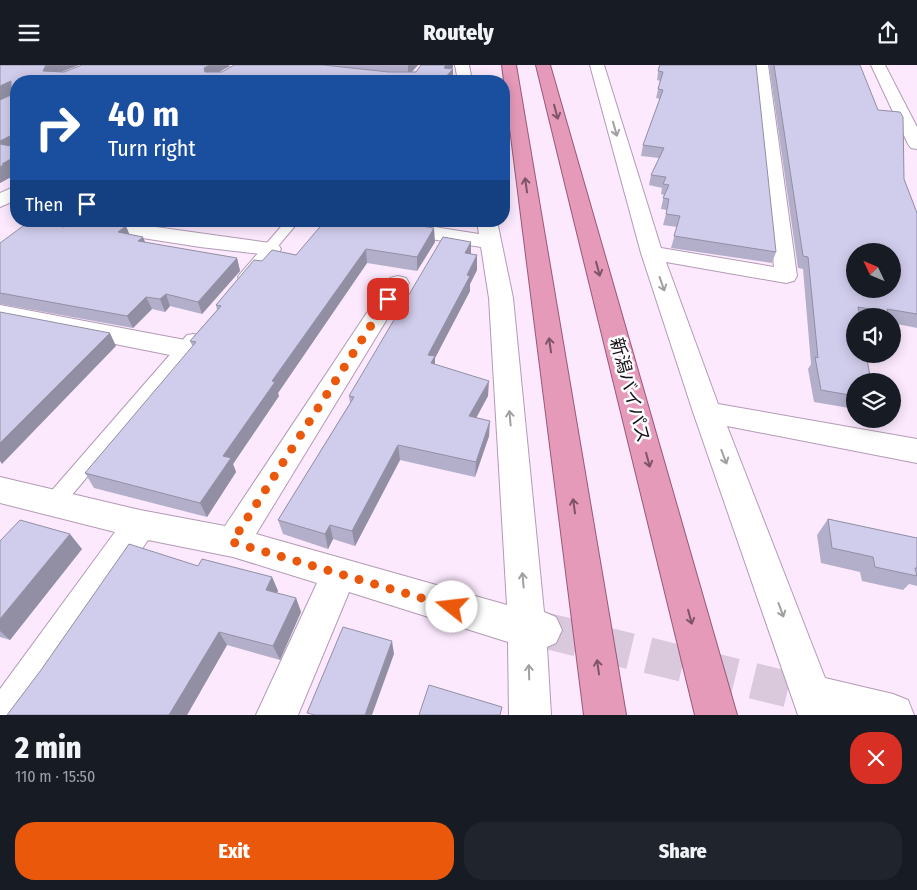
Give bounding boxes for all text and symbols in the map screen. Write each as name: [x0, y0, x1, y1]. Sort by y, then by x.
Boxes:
icon: menu: [15, 19, 43, 47]
text: Routely: [423, 19, 494, 46]
icon: share: [874, 19, 902, 47]
text: 40 m: [108, 93, 179, 135]
icon: right: [25, 95, 90, 160]
one-way arrow: [552, 104, 561, 120]
one-way arrow: [611, 120, 621, 136]
text: Turn right: [108, 135, 196, 162]
one-way arrow: [521, 177, 531, 193]
icon: arrive: [73, 190, 101, 218]
text: Then: [25, 193, 63, 216]
north arrow: [846, 243, 901, 297]
map controls: [846, 243, 901, 428]
one-way arrow: [593, 261, 603, 277]
one-way arrow: [658, 276, 667, 291]
pin: [367, 278, 409, 320]
icon: arrive: [374, 285, 402, 313]
button: sound: [846, 308, 901, 363]
street label: 新潟バイパス: [605, 335, 655, 445]
one-way arrow: [545, 338, 555, 354]
button: layers: [846, 373, 901, 428]
one-way arrow: [505, 410, 515, 426]
one-way arrow: [720, 449, 729, 465]
one-way arrow: [644, 452, 653, 468]
one-way arrow: [569, 498, 579, 514]
one-way arrow: [518, 572, 528, 588]
position arrow: [425, 580, 477, 632]
one-way arrow: [777, 601, 786, 617]
one-way arrow: [686, 609, 695, 625]
one-way arrow: [593, 659, 603, 675]
one-way arrow: [524, 664, 533, 680]
text: 2 min: [15, 730, 81, 766]
button: close: [850, 732, 902, 784]
text: 110 m · 15:50: [15, 767, 95, 786]
button: Exit: [15, 822, 454, 880]
button: Share: [464, 822, 902, 880]

